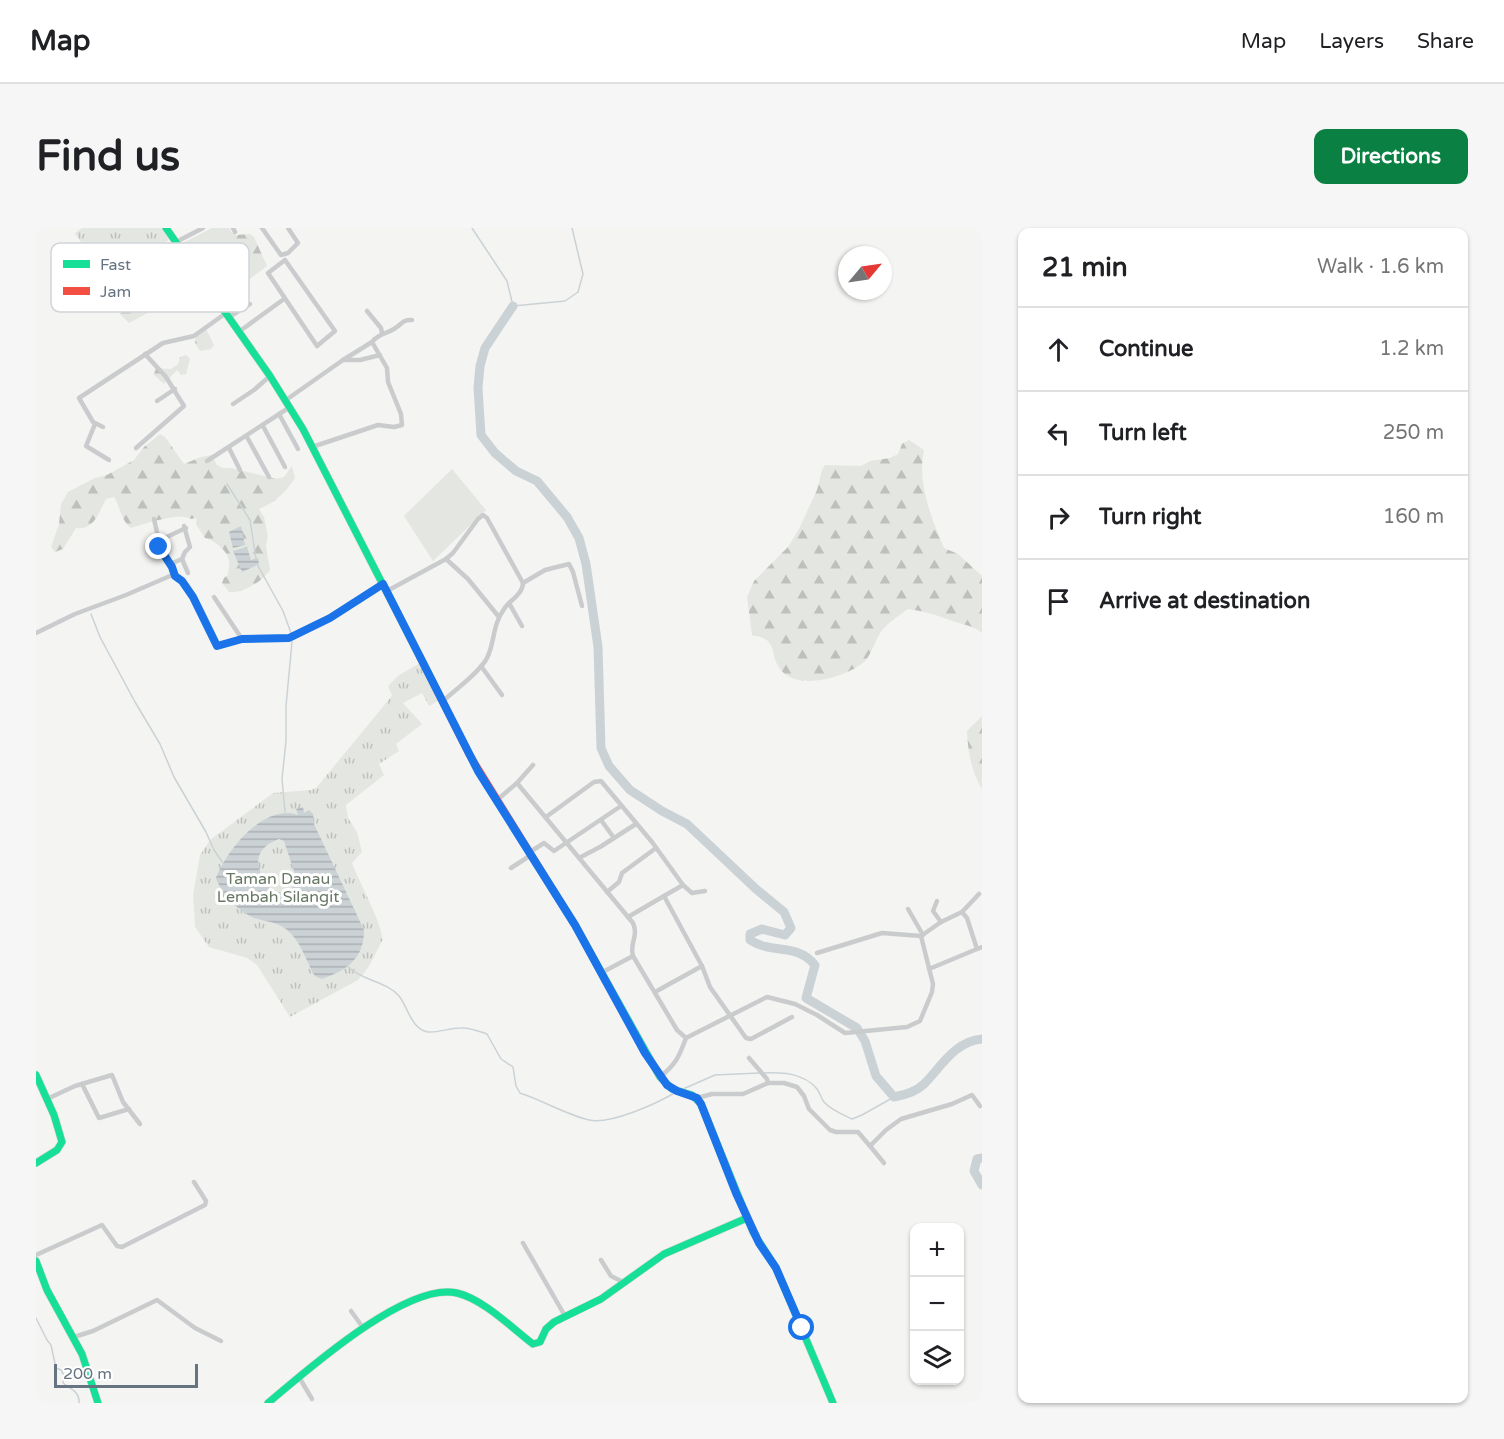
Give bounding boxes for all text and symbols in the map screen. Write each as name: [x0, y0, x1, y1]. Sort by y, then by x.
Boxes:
text: Map: [30, 24, 90, 58]
text: Map: [1241, 29, 1286, 54]
text: Layers: [1319, 29, 1384, 54]
text: Share: [1417, 29, 1474, 54]
button: Directions: [1314, 129, 1468, 184]
text: Find us: [36, 131, 180, 182]
legend: [51, 243, 249, 312]
north arrow: [838, 246, 892, 300]
text: 21 min: [1042, 252, 1128, 283]
text: Fast: [100, 255, 131, 275]
text: Walk · 1.6 km: [1317, 255, 1444, 279]
text: Jam: [100, 282, 131, 302]
icon: ahead: [1042, 333, 1075, 366]
text: Continue: [1099, 336, 1194, 362]
text: 1.2 km: [1379, 337, 1444, 361]
icon: left: [1042, 417, 1075, 450]
text: Turn left: [1099, 420, 1187, 446]
text: 250 m: [1383, 421, 1444, 445]
icon: right: [1042, 501, 1075, 534]
text: Turn right: [1099, 504, 1201, 530]
text: 160 m: [1383, 505, 1444, 529]
route end: [145, 533, 171, 559]
icon: arrive: [1042, 585, 1075, 618]
text: Arrive at destination: [1099, 588, 1310, 614]
park label: Taman Danau Lembah Silangit: [217, 869, 339, 907]
map controls: [910, 1223, 964, 1385]
button: +: [910, 1223, 964, 1277]
button: −: [910, 1277, 964, 1331]
route start: [788, 1314, 814, 1340]
button: layers: [910, 1331, 964, 1385]
scale bar: [54, 1361, 198, 1388]
text: 200 m: [63, 1364, 112, 1384]

